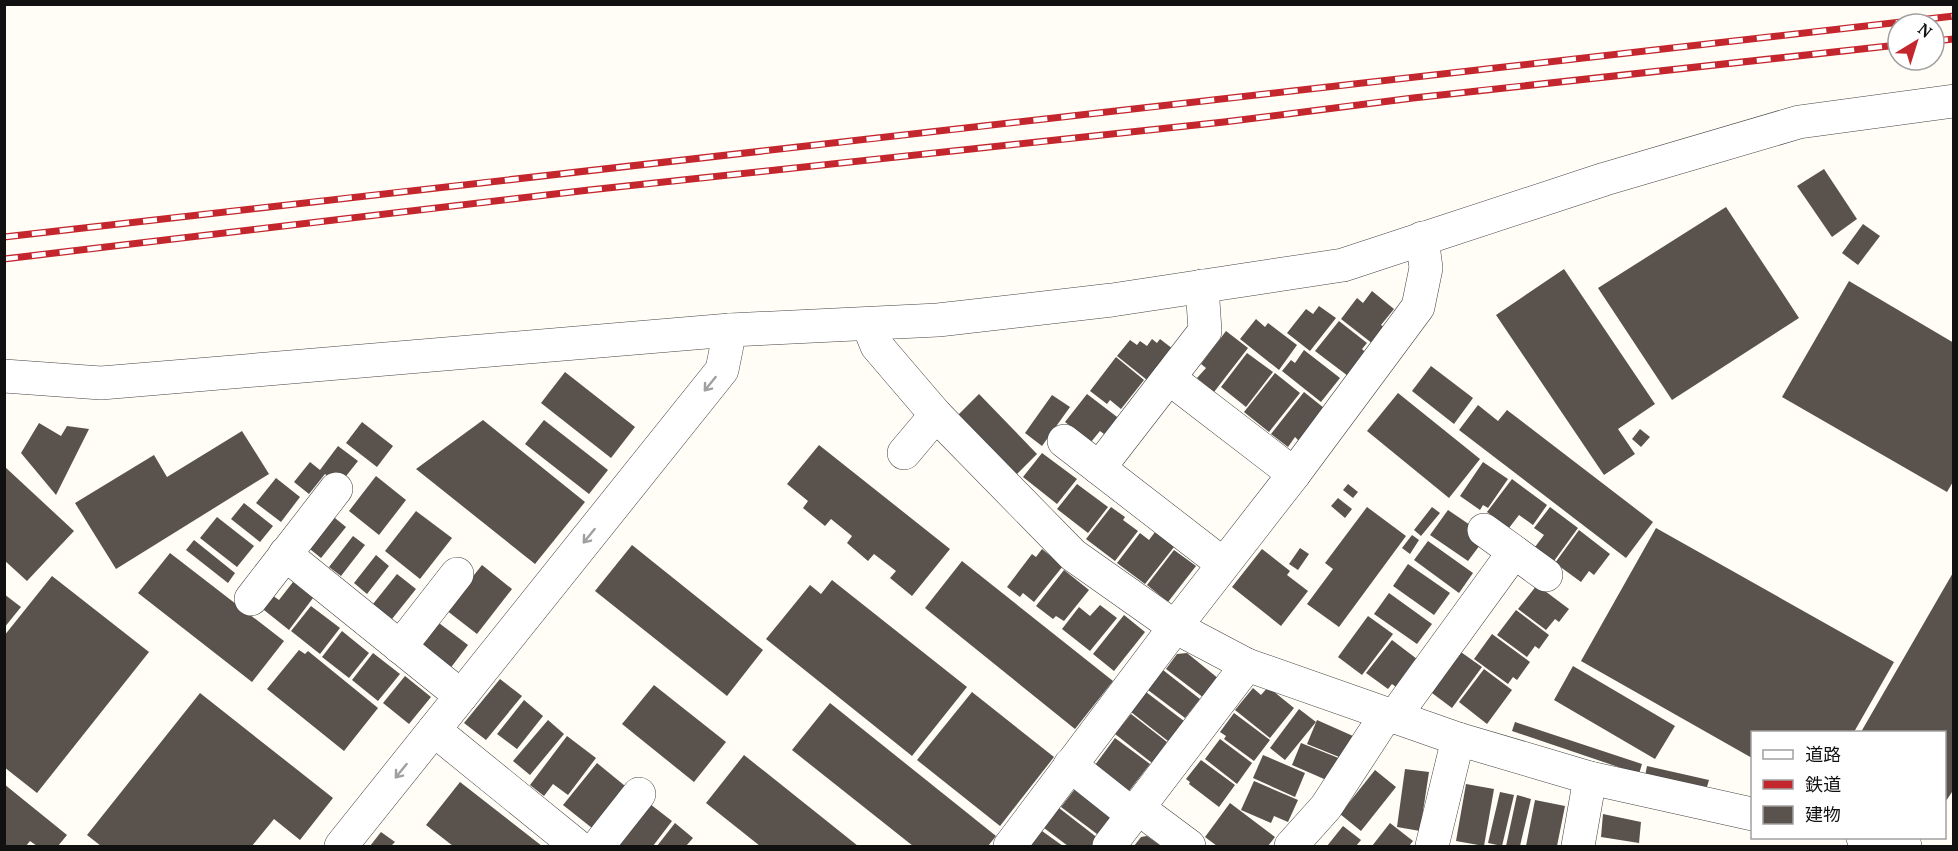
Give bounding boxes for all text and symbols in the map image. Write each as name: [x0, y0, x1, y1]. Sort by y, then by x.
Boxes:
north arrow: [1886, 12, 1946, 72]
text: N: [1914, 18, 1937, 43]
one-way arrow: [704, 376, 717, 392]
one-way arrow: [582, 528, 595, 544]
legend: [1751, 731, 1946, 839]
text: 道路: [1805, 742, 1841, 766]
one-way arrow: [395, 762, 408, 778]
text: 鉄道: [1805, 772, 1841, 796]
text: 建物: [1805, 802, 1841, 826]

